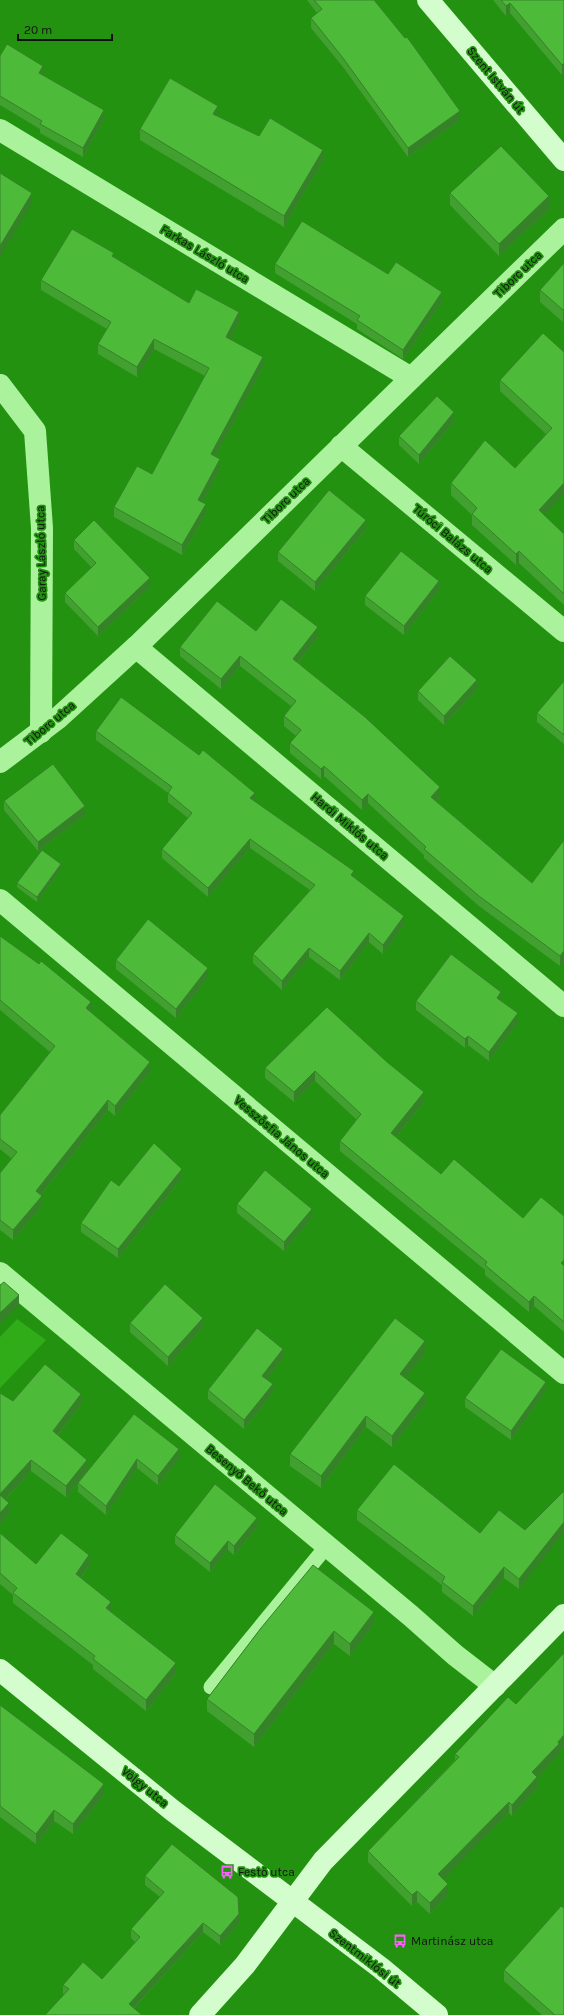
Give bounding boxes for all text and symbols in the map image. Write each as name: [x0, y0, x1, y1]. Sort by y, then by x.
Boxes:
scale bar: [18, 16, 112, 42]
text: 20 m: [24, 23, 52, 37]
street label: Szent István út: [464, 44, 528, 116]
street label: Farkas László utca: [158, 222, 252, 286]
street label: Tiborc utca: [491, 248, 545, 300]
street label: Tiborc utca: [259, 474, 313, 526]
street label: Túróci Balázs utca: [410, 502, 496, 576]
street label: Garay László utca: [33, 505, 49, 601]
street label: Tiborc utca: [22, 698, 78, 748]
street label: Hardi Miklós utca: [308, 790, 392, 862]
street label: Vesszősfia János utca: [232, 1093, 332, 1181]
street label: Besenyő Bekő utca: [203, 1442, 291, 1518]
street label: Völgy utca: [119, 1764, 171, 1810]
bus stop icon: Festő utca: [219, 1864, 235, 1880]
place label: Festő utca: [238, 1865, 295, 1879]
street label: Szentmiklósi út: [326, 1926, 404, 1991]
bus stop icon: Martinász utca: [392, 1933, 408, 1949]
place label: Martinász utca: [411, 1934, 493, 1948]

